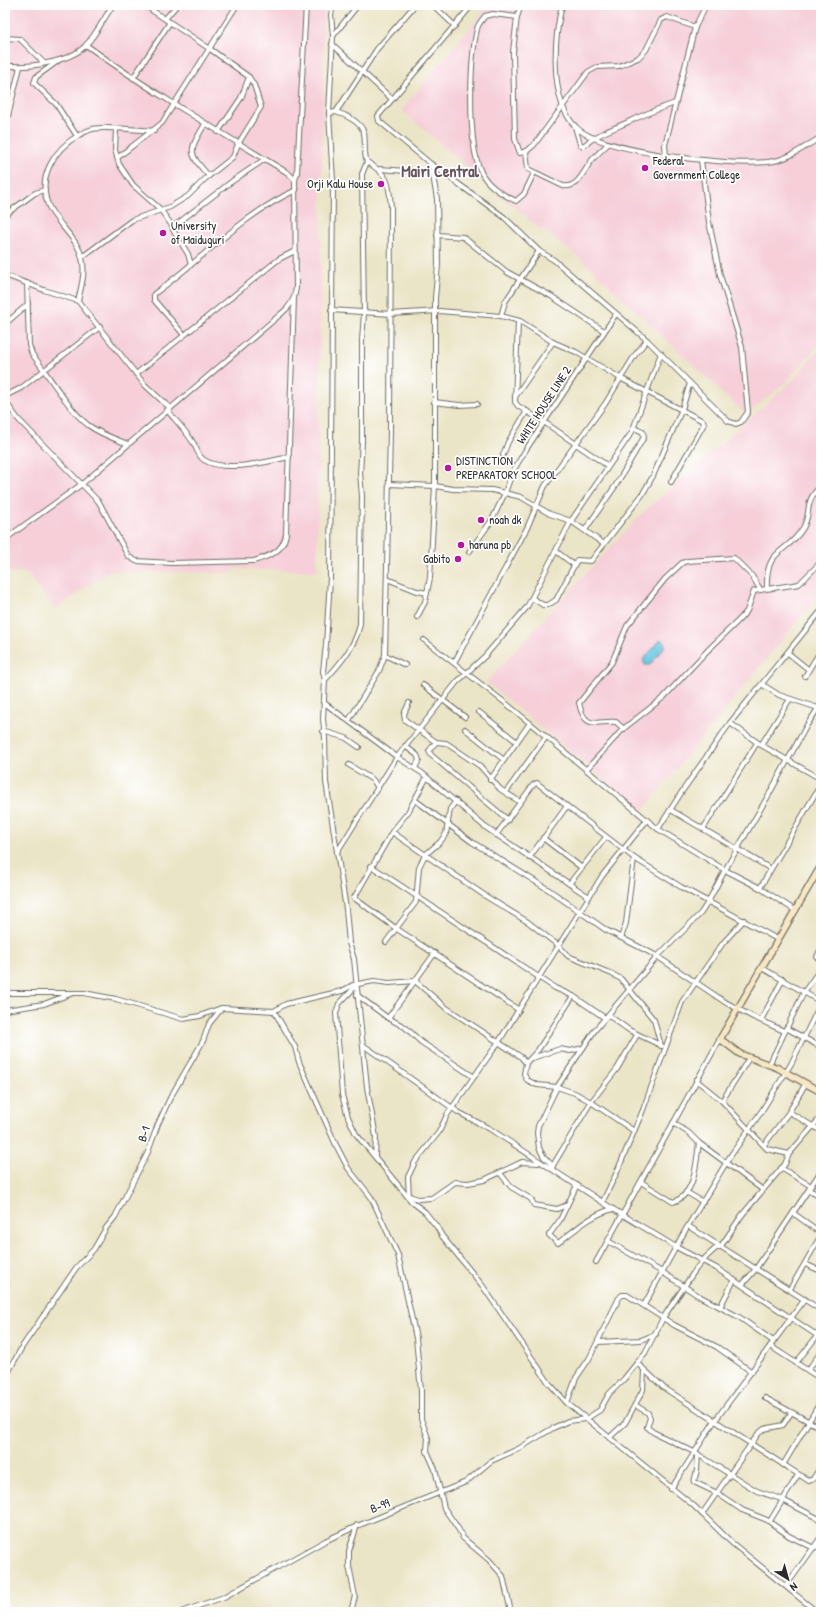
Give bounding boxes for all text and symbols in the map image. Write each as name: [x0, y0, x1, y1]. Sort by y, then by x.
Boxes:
place label: Federal Government College: [652, 152, 740, 183]
district label: Mairi Central: [401, 160, 479, 182]
marker: Federal Government College: [640, 163, 650, 173]
place label: Orji Kalu House: [307, 175, 373, 192]
marker: Orji Kalu House: [376, 179, 386, 189]
place label: University of Maiduguri: [171, 217, 224, 248]
marker: University of Maiduguri: [158, 228, 168, 238]
street label: WHITE HOUSE LINE 2: [512, 362, 575, 447]
place label: DISTINCTION PREPARATORY SCHOOL: [456, 452, 557, 483]
marker: DISTINCTION PREPARATORY SCHOOL: [443, 463, 453, 473]
place label: noah dk: [489, 511, 521, 528]
marker: noah dk: [476, 515, 486, 525]
place label: haruna pb: [469, 536, 511, 553]
marker: haruna pb: [456, 540, 466, 550]
place label: Gabito: [423, 550, 450, 567]
marker: Gabito: [453, 554, 463, 564]
street label: B-1: [133, 1124, 154, 1144]
street label: B-99: [368, 1494, 393, 1517]
north arrow: [768, 1559, 808, 1599]
text: N: [787, 1580, 801, 1594]

